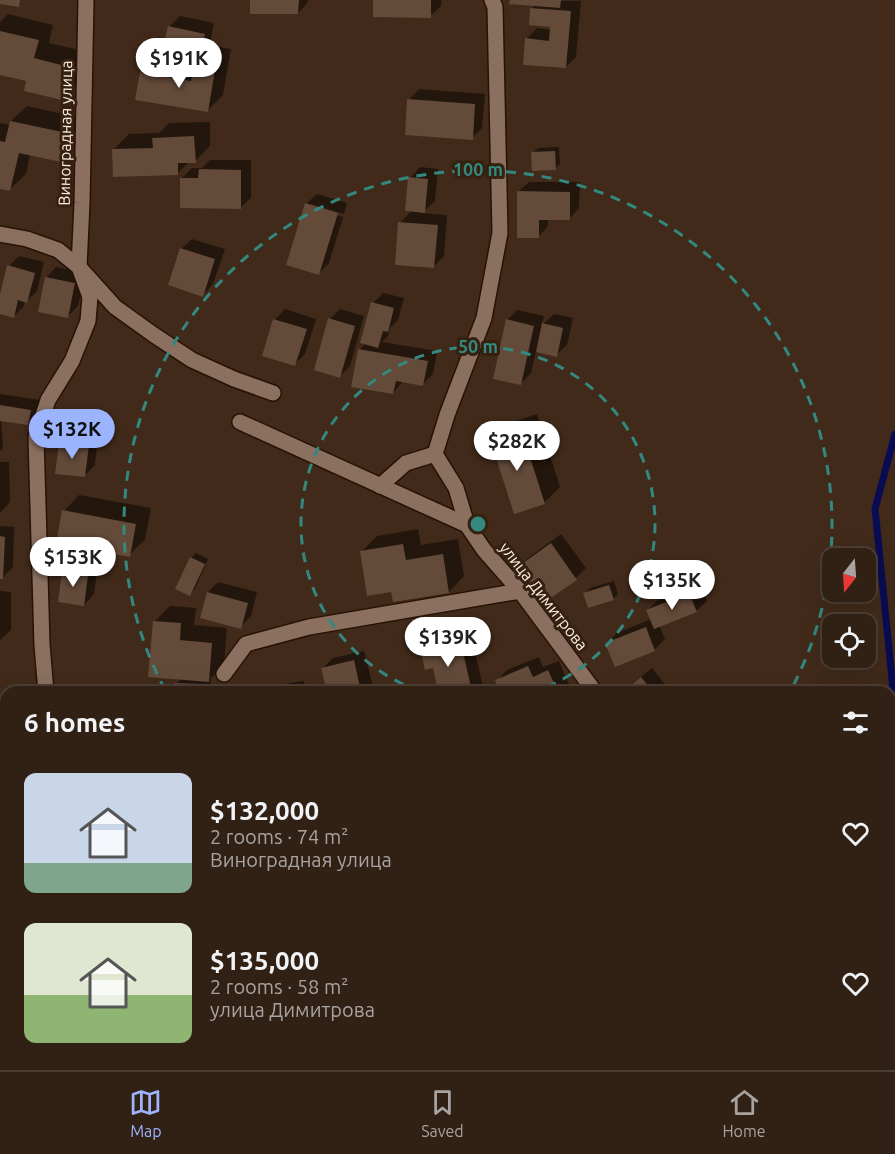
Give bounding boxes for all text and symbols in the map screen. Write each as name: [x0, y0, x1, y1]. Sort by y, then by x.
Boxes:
pin: $191K: [137, 38, 221, 89]
text: $191K: [150, 46, 208, 69]
street label: Виноградная улица: [55, 60, 75, 206]
text: 100 m: [453, 159, 503, 179]
text: 50 m: [458, 336, 498, 356]
pin: $132K: [30, 409, 114, 460]
text: $132K: [43, 417, 101, 440]
pin: $282K: [475, 421, 559, 472]
text: $282K: [488, 429, 546, 452]
centre of rings: [468, 514, 488, 534]
pin: $153K: [31, 537, 115, 588]
street label: улица Димитрова: [496, 538, 592, 654]
text: $153K: [44, 545, 102, 568]
north arrow: [822, 548, 876, 602]
map controls: [822, 548, 876, 668]
pin: $135K: [630, 560, 714, 611]
text: $135K: [643, 568, 701, 591]
button: locate: [822, 614, 876, 668]
pin: $139K: [406, 617, 490, 668]
text: $139K: [419, 625, 477, 648]
icon: filters: [839, 706, 872, 739]
text: 6 homes: [24, 708, 125, 737]
text: $132,000: [210, 796, 319, 825]
icon: home: [72, 797, 144, 869]
icon: heart: [839, 817, 872, 850]
text: 2 rooms · 74 m²: [210, 825, 348, 848]
text: Виноградная улица: [210, 848, 392, 871]
text: $135,000: [210, 946, 319, 975]
icon: home: [72, 947, 144, 1019]
icon: heart: [839, 967, 872, 1000]
text: 2 rooms · 58 m²: [210, 975, 348, 998]
text: улица Димитрова: [210, 998, 375, 1021]
tab: Map: [129, 1086, 162, 1140]
tab: Saved: [421, 1086, 464, 1140]
tab: Home: [722, 1086, 766, 1140]

